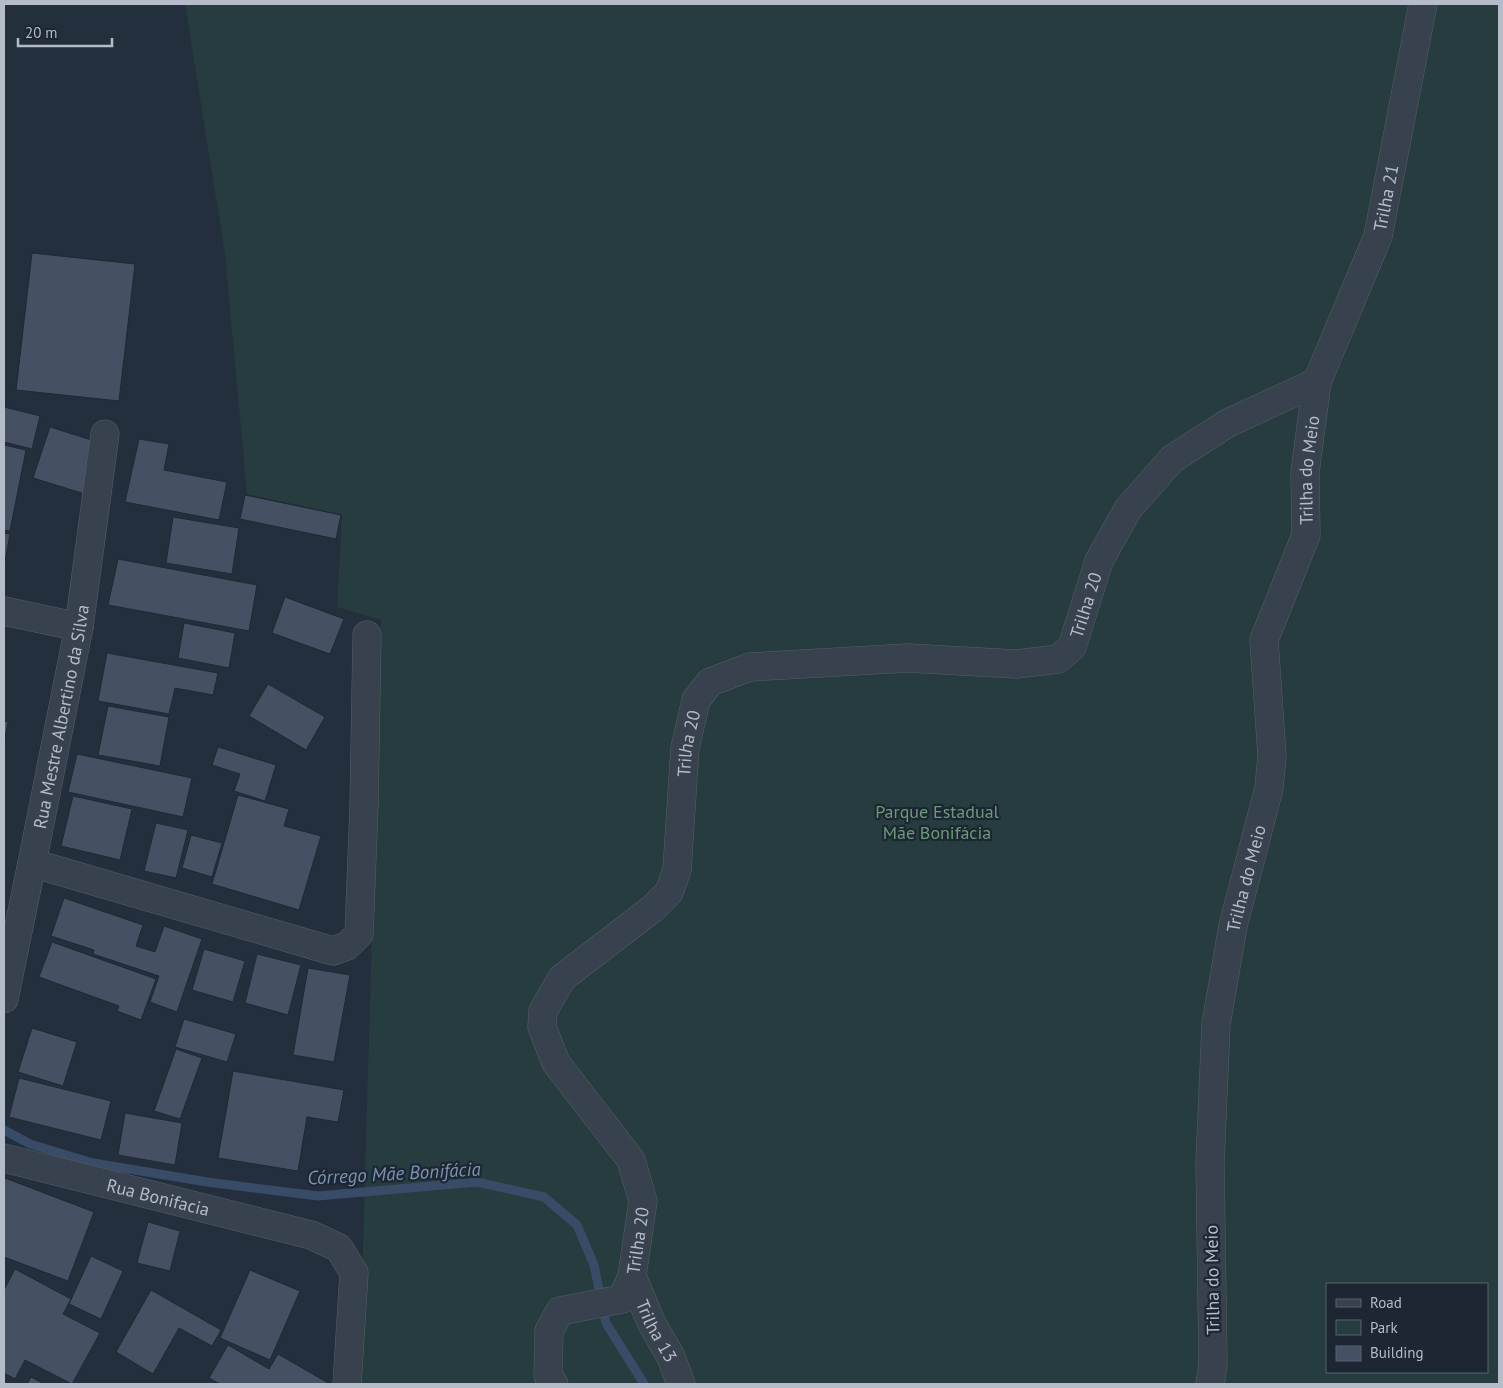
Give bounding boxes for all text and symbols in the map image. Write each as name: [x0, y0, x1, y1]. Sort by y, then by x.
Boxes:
scale bar: [18, 15, 111, 47]
text: 20 m: [25, 23, 58, 42]
street label: Trilha 21: [1368, 162, 1403, 233]
street label: Trilha do Meio: [1293, 414, 1324, 525]
street label: Trilha 20: [1064, 569, 1106, 641]
street label: Rua Mestre Albertino da Silva: [28, 603, 93, 831]
street label: Trilha 20: [672, 708, 705, 778]
park label: Parque Estadual Mãe Bonifácia: [875, 800, 1000, 844]
street label: Trilha do Meio: [1221, 822, 1270, 934]
water label: Córrego Mãe Bonifácia: [307, 1156, 482, 1190]
street label: Rua Bonifacia: [104, 1173, 212, 1221]
street label: Trilha 20: [621, 1205, 654, 1276]
street label: Trilha do Meio: [1200, 1225, 1224, 1335]
legend: [1326, 1283, 1488, 1373]
text: Road: [1370, 1293, 1402, 1312]
street label: Trilha 13: [631, 1296, 683, 1366]
text: Park: [1370, 1318, 1398, 1337]
text: Building: [1370, 1343, 1424, 1362]

